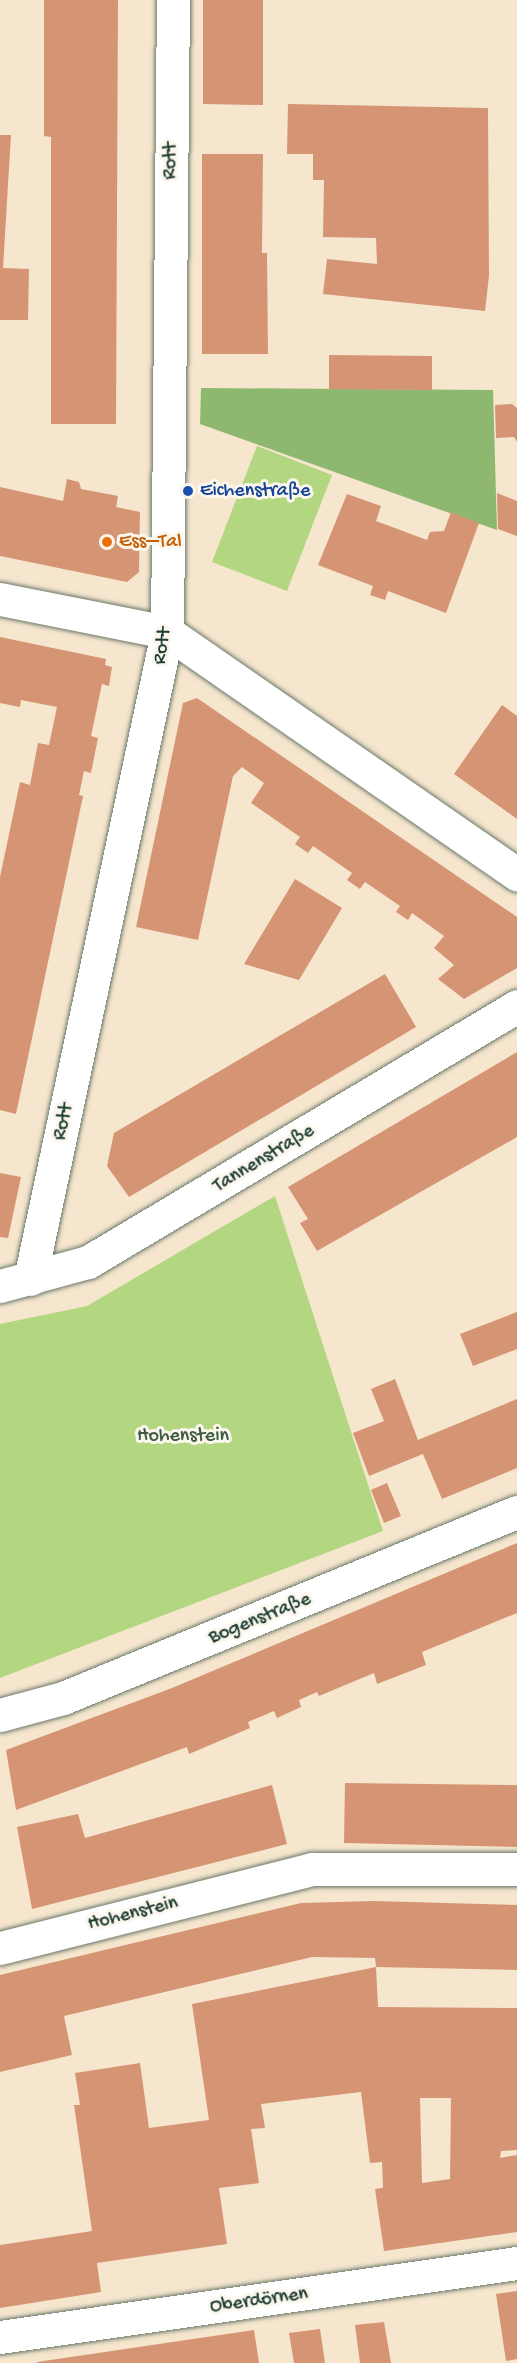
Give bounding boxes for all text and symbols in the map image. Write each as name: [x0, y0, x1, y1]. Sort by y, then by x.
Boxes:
street label: Rott: [159, 142, 183, 180]
place label: Eichenstraße: [200, 479, 310, 503]
marker: Eichenstraße: [181, 484, 195, 498]
place label: Ess–Tal: [119, 530, 182, 554]
marker: Ess–Tal: [100, 535, 114, 549]
street label: Rott: [148, 626, 178, 666]
street label: Rott: [48, 1101, 80, 1143]
street label: Tannenstraße: [209, 1119, 319, 1199]
park label: Hohenstein: [137, 1424, 229, 1448]
street label: Bogenstraße: [205, 1588, 315, 1650]
street label: Hohenstein: [85, 1891, 181, 1937]
street label: Oberdörnen: [209, 2282, 309, 2320]

